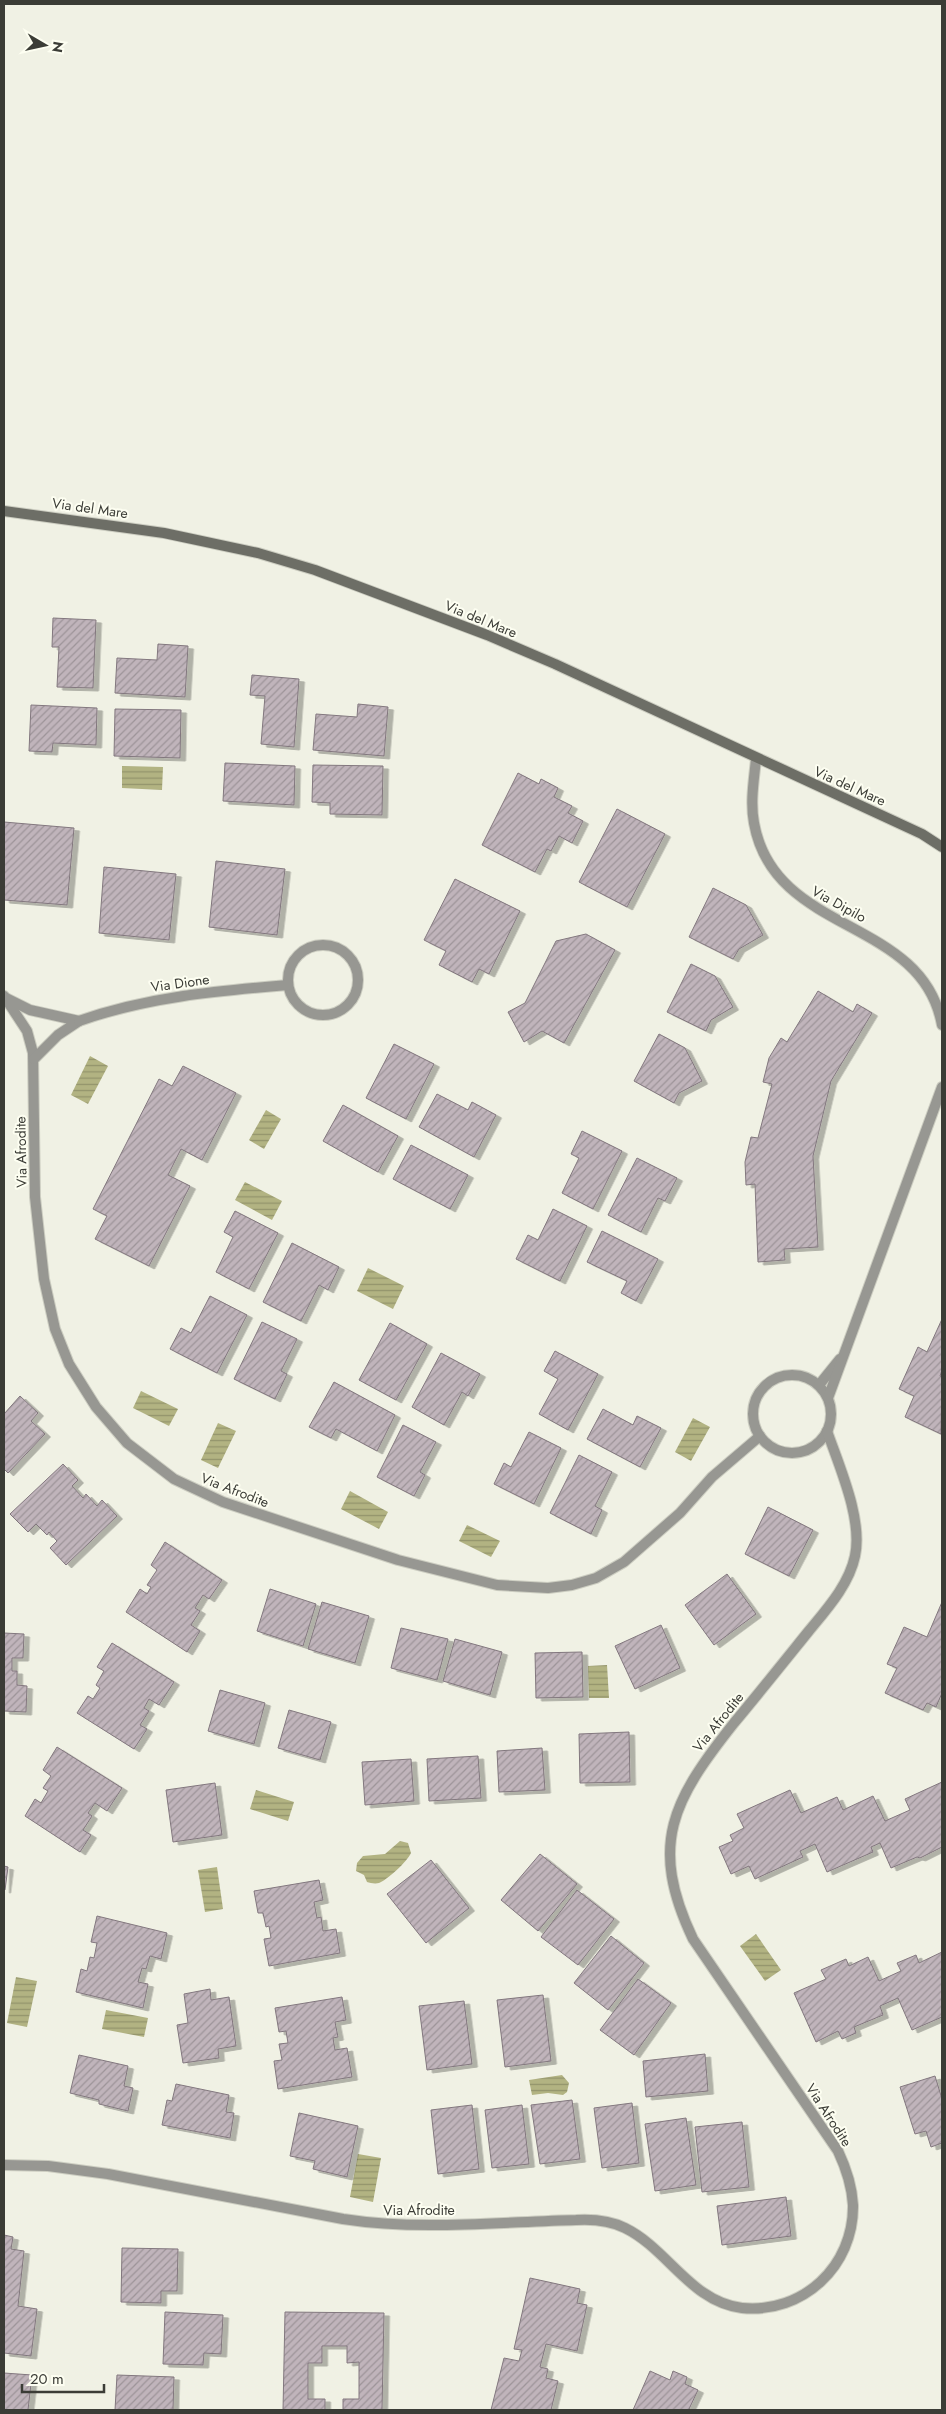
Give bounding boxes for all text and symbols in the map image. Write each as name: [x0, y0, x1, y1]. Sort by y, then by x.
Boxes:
north arrow: [20, 20, 70, 70]
text: N: [47, 40, 69, 54]
street label: Via del Mare: [51, 493, 129, 523]
street label: Via del Mare: [442, 595, 520, 643]
street label: Via del Mare: [811, 761, 889, 811]
street label: Via Dipilo: [808, 881, 870, 927]
street label: Via Dione: [149, 969, 211, 997]
street label: Via Afrodite: [10, 1116, 32, 1188]
street label: Via Afrodite: [198, 1468, 272, 1512]
street label: Via Afrodite: [688, 1688, 748, 1756]
street label: Via Afrodite: [801, 2080, 857, 2150]
street label: Via Afrodite: [383, 2200, 455, 2220]
scale bar: [22, 2362, 105, 2394]
text: 20 m: [30, 2368, 64, 2390]

